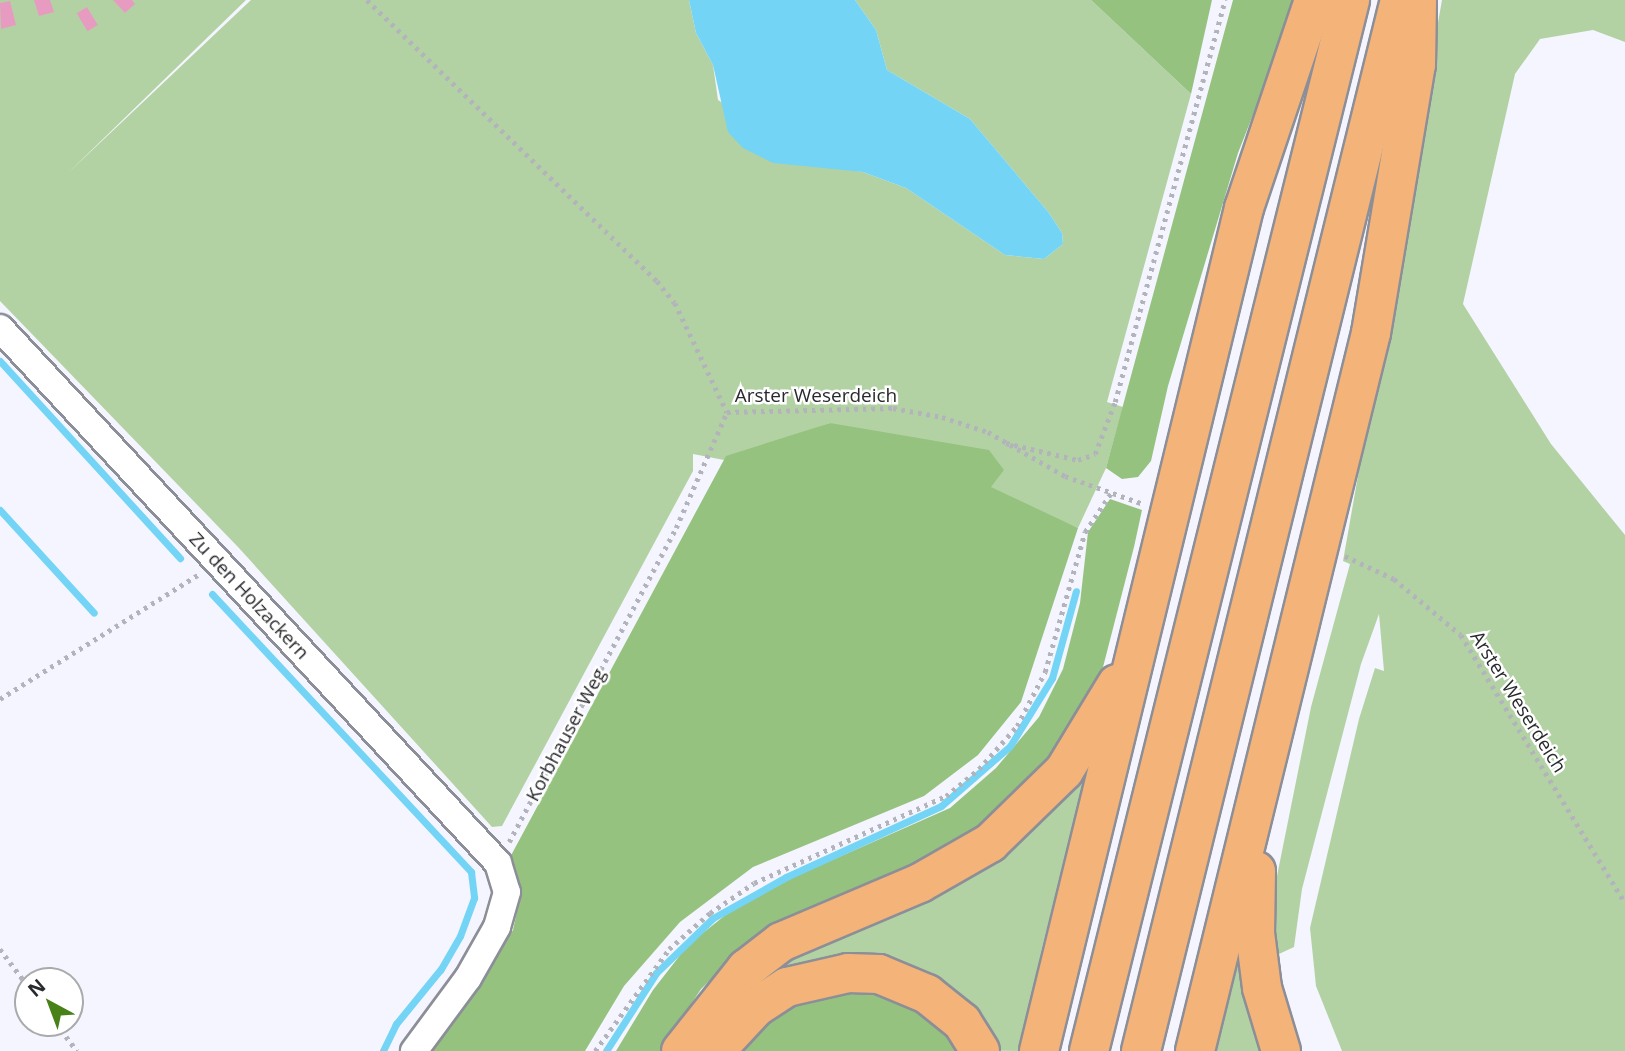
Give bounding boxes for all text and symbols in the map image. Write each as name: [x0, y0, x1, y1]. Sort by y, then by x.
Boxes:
street label: Arster Weserdeich: [735, 385, 897, 407]
street label: Zu den Holzackern: [184, 528, 314, 664]
street label: Arster Weserdeich: [1465, 627, 1571, 777]
street label: Korbhauser Weg: [521, 665, 611, 805]
north arrow: [14, 967, 84, 1037]
text: N: [22, 973, 51, 1003]

